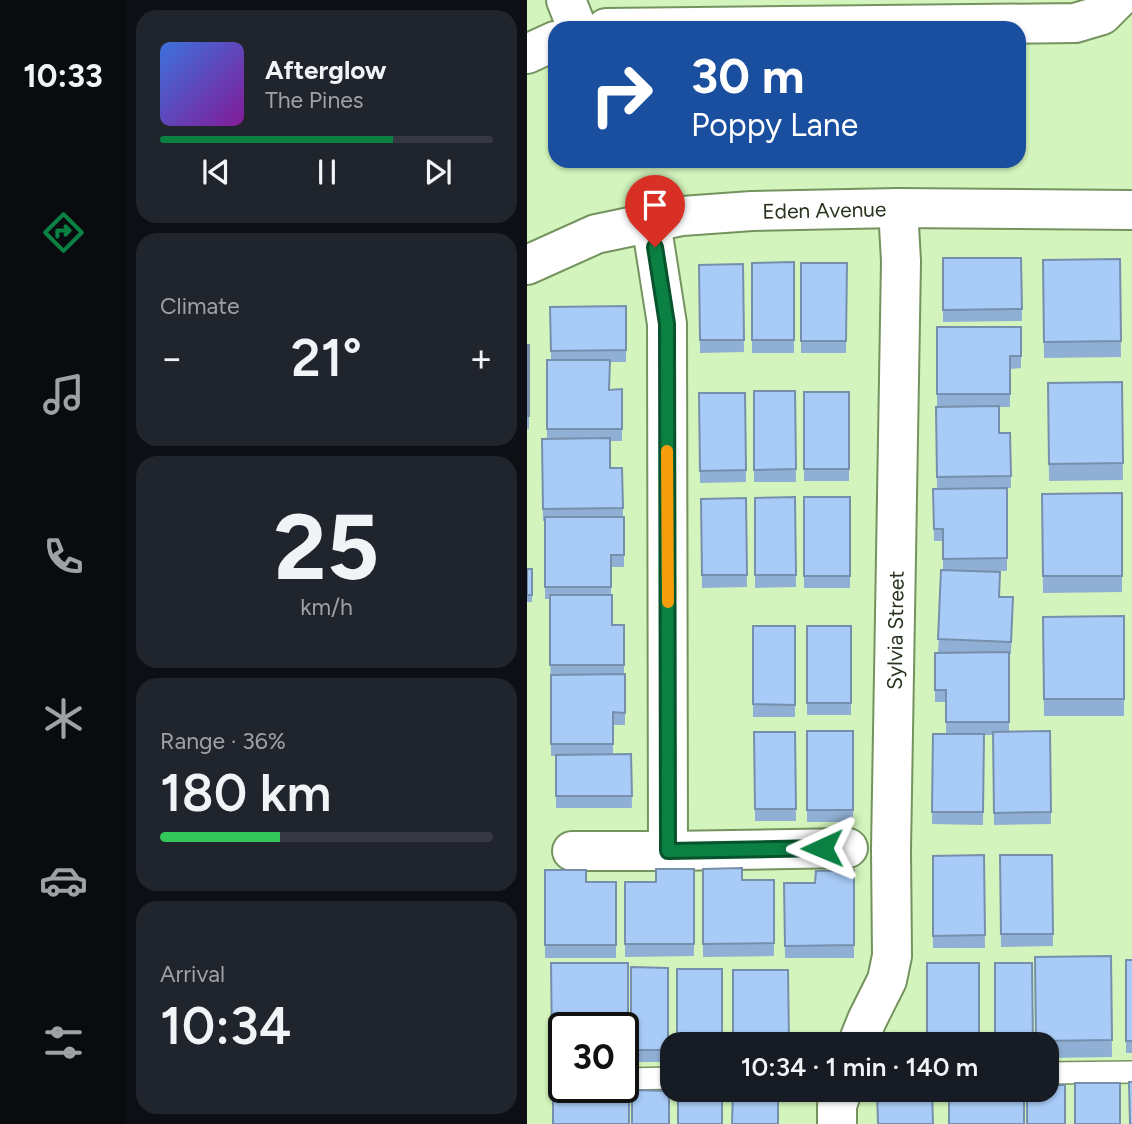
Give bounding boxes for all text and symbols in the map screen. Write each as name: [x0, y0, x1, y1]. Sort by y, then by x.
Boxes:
text: 30 m: [691, 46, 804, 105]
icon: right: [576, 49, 667, 140]
text: Afterglow: [265, 54, 387, 86]
text: 10:33: [23, 57, 103, 95]
text: The Pines: [265, 86, 364, 114]
text: Poppy Lane: [691, 106, 858, 144]
icon: previous: [197, 153, 235, 191]
icon: pause: [308, 153, 346, 191]
icon: next: [419, 153, 457, 191]
pin: [625, 175, 685, 247]
icon: arrive: [636, 186, 674, 224]
street label: Eden Avenue: [762, 196, 887, 223]
icon: directions: [39, 208, 88, 257]
text: Climate: [160, 292, 239, 320]
text: 21°: [291, 327, 362, 389]
text: −: [160, 335, 184, 381]
text: +: [469, 335, 493, 381]
icon: music: [39, 370, 88, 419]
text: 25: [274, 493, 379, 602]
icon: phone: [39, 532, 88, 581]
street label: Sylvia Street: [881, 570, 908, 690]
text: km/h: [300, 593, 353, 621]
icon: climate: [39, 694, 88, 743]
text: Range · 36%: [160, 727, 286, 755]
text: 180 km: [160, 762, 332, 824]
position arrow: [785, 811, 859, 885]
icon: car: [39, 856, 88, 905]
text: Arrival: [160, 960, 225, 988]
text: 10:34: [160, 995, 291, 1057]
speed limit sign: 30: [548, 1012, 639, 1103]
icon: filters: [39, 1018, 88, 1067]
text: 10:34 · 1 min · 140 m: [741, 1051, 978, 1083]

